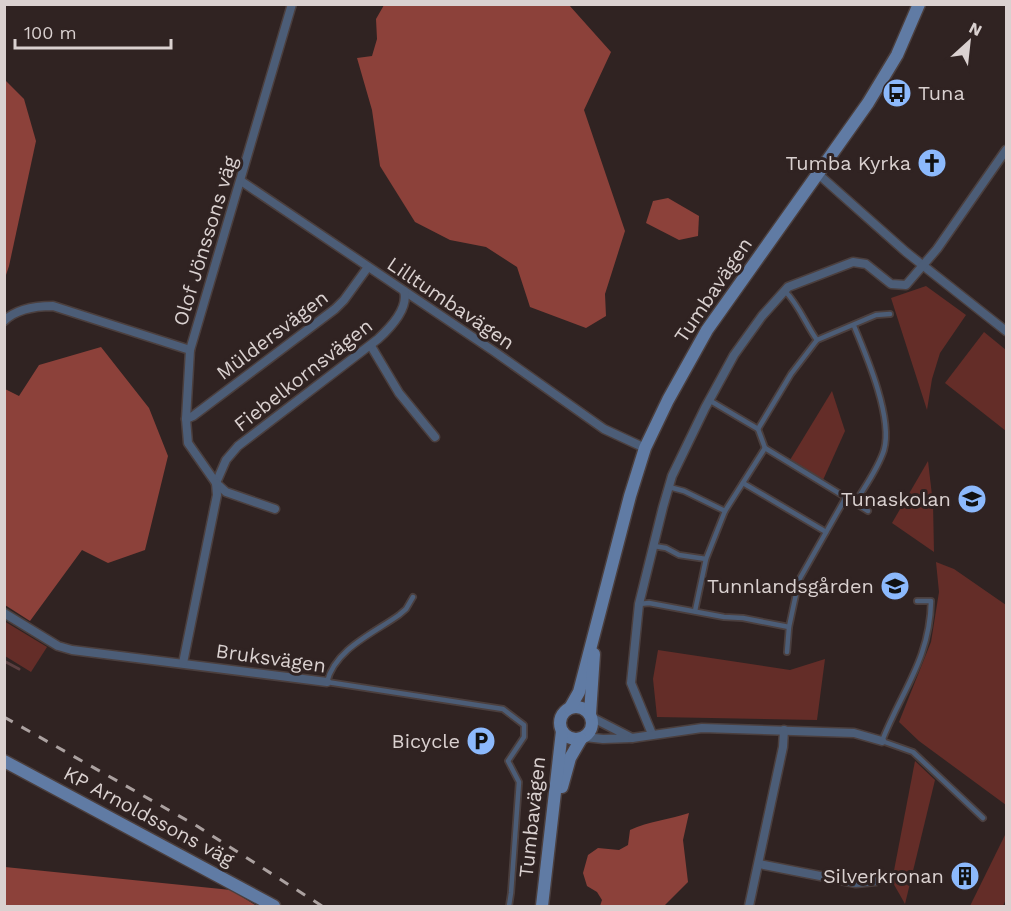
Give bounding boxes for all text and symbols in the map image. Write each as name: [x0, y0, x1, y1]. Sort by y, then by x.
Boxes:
scale bar: [15, 12, 171, 50]
north arrow: [939, 12, 999, 72]
text: N: [966, 18, 985, 40]
text: 100 m: [24, 22, 77, 43]
bus stop icon: Tuna: [881, 77, 913, 109]
place label: Tuna: [918, 81, 965, 105]
church icon: Tumba Kyrka: [916, 147, 948, 179]
place label: Tumba Kyrka: [785, 151, 911, 175]
street label: Olof Jönssons väg: [168, 153, 242, 329]
street label: Tumbavägen: [669, 233, 757, 347]
street label: Lilltumbavägen: [383, 252, 519, 354]
street label: Müldersvägen: [211, 285, 333, 385]
street label: Fiebelkornsvägen: [229, 313, 377, 437]
school or university icon: Tunaskolan: [956, 483, 988, 515]
place label: Tunaskolan: [841, 487, 951, 511]
school or university icon: Tunnlandsgården: [879, 570, 911, 602]
place label: Tunnlandsgården: [707, 574, 874, 598]
street label: Bruksvägen: [214, 638, 328, 678]
parking icon: Bicycle: [465, 725, 497, 757]
place label: Bicycle: [392, 729, 460, 753]
street label: Tumbavägen: [514, 755, 550, 879]
street label: KP Arnoldssons väg: [60, 761, 239, 871]
building icon: Silverkronan: [949, 860, 981, 892]
place label: Silverkronan: [823, 864, 944, 888]

